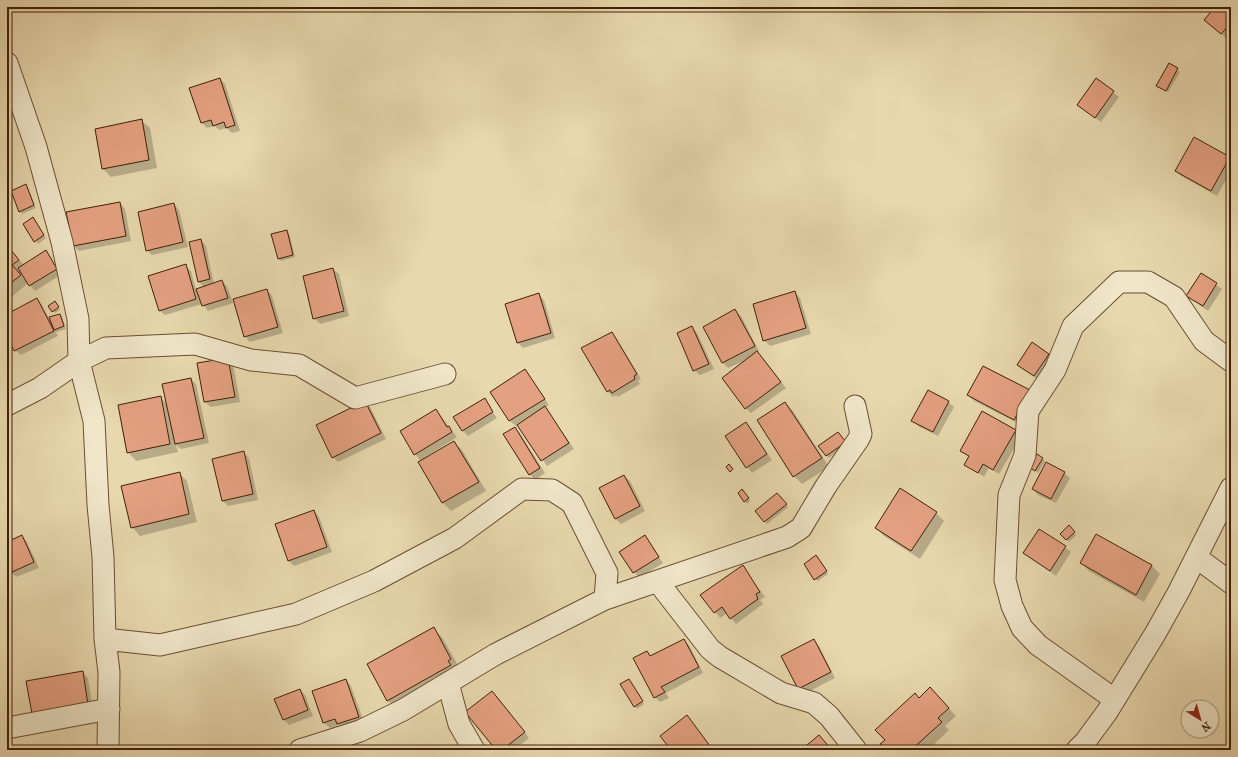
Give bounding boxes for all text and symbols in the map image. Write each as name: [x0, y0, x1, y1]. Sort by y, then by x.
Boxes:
north arrow: [1180, 699, 1220, 739]
text: N: [1198, 719, 1213, 735]

